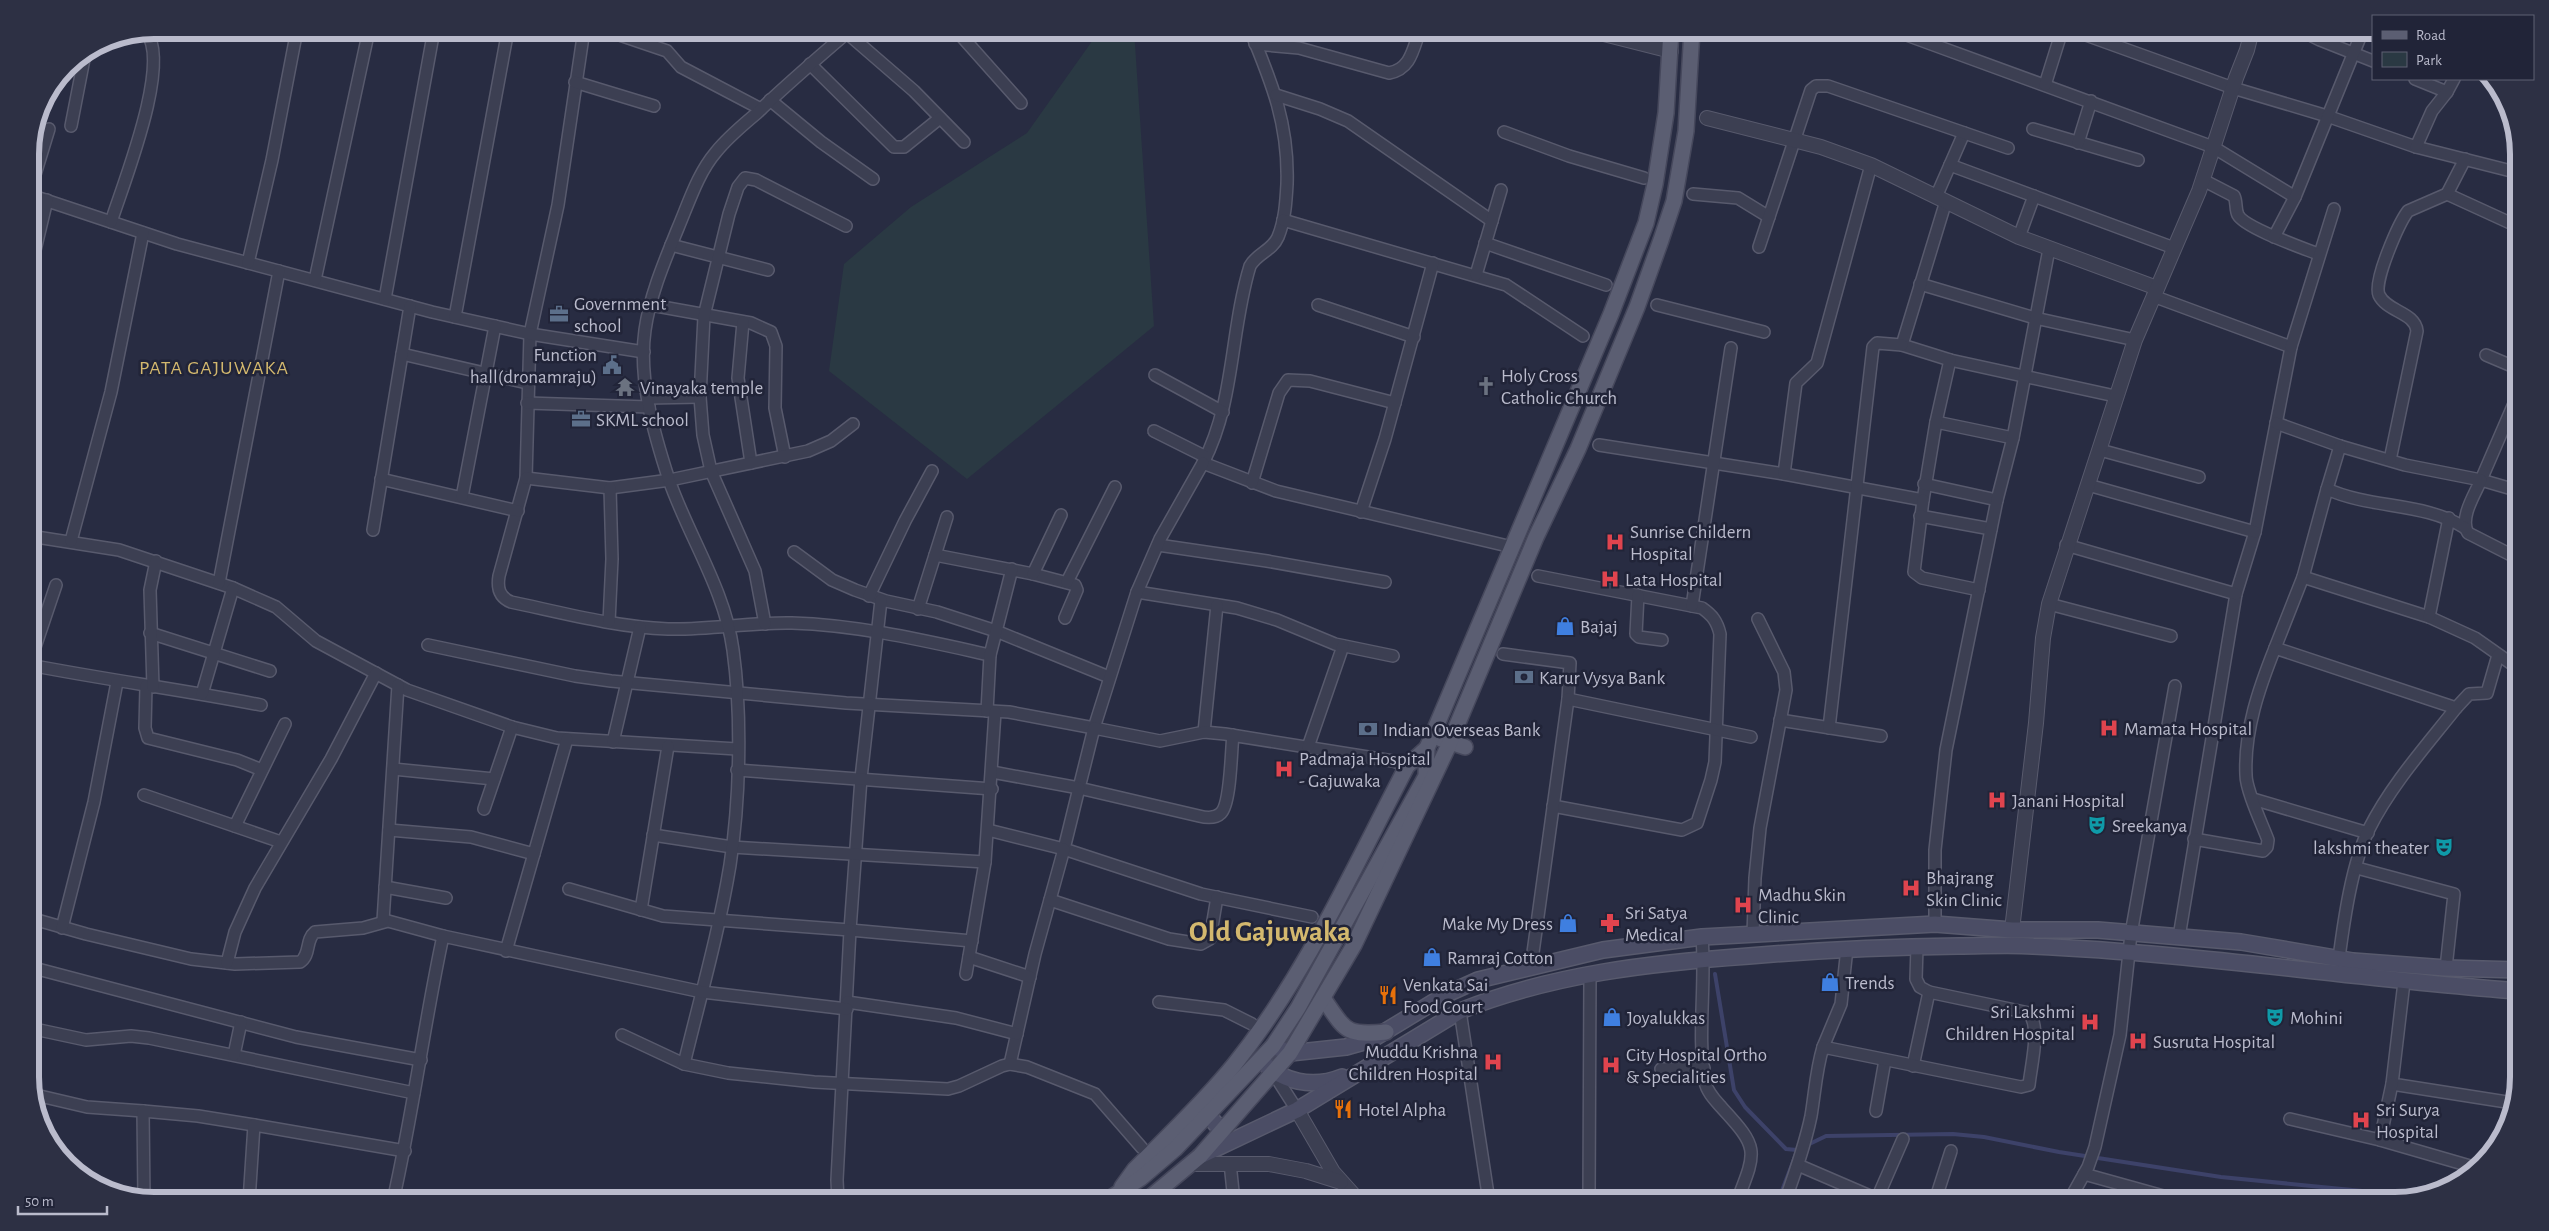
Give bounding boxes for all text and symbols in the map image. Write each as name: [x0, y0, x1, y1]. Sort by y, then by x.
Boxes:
legend: [2372, 15, 2534, 80]
text: Road: [2416, 28, 2446, 43]
text: Park: [2416, 53, 2442, 68]
place label: Government school: [574, 295, 666, 336]
office icon: Government school: [548, 303, 570, 325]
place label: Function hall(dronamraju): [470, 346, 597, 387]
public building icon: Function hall(dronamraju): [601, 354, 623, 376]
district label: PATA GAJUWAKA: [139, 358, 289, 378]
place label: Holy Cross Catholic Church: [1501, 367, 1617, 408]
church icon: Holy Cross Catholic Church: [1475, 375, 1497, 397]
temple icon: Vinayaka temple: [614, 376, 636, 398]
place label: Vinayaka temple: [640, 379, 763, 398]
office icon: SKML school: [570, 408, 592, 430]
place label: SKML school: [596, 411, 689, 430]
place label: Sunrise Childern Hospital: [1630, 523, 1751, 564]
hospital icon: Sunrise Childern Hospital: [1604, 531, 1626, 553]
hospital icon: Lata Hospital: [1599, 568, 1621, 590]
place label: Lata Hospital: [1625, 571, 1722, 590]
shop icon: Bajaj: [1554, 615, 1576, 637]
place label: Bajaj: [1580, 618, 1618, 637]
bank icon: Karur Vysya Bank: [1513, 666, 1535, 688]
place label: Karur Vysya Bank: [1539, 669, 1665, 688]
hospital icon: Mamata Hospital: [2098, 717, 2120, 739]
bank icon: Indian Overseas Bank: [1357, 718, 1379, 740]
place label: Mamata Hospital: [2124, 720, 2252, 739]
place label: Indian Overseas Bank: [1383, 721, 1541, 740]
place label: Padmaja Hospital - Gajuwaka: [1299, 750, 1431, 791]
hospital icon: Padmaja Hospital - Gajuwaka: [1273, 758, 1295, 780]
hospital icon: Janani Hospital: [1986, 789, 2008, 811]
place label: Janani Hospital: [2012, 792, 2125, 811]
theatre icon: Sreekanya: [2086, 814, 2108, 836]
place label: Sreekanya: [2112, 817, 2188, 836]
theatre icon: lakshmi theater: [2433, 836, 2455, 858]
place label: lakshmi theater: [2313, 839, 2429, 858]
place label: Bhajrang Skin Clinic: [1926, 869, 2002, 910]
hospital icon: Bhajrang Skin Clinic: [1900, 877, 1922, 899]
place label: Madhu Skin Clinic: [1758, 886, 1846, 927]
hospital icon: Madhu Skin Clinic: [1732, 894, 1754, 916]
place label: Sri Satya Medical: [1625, 904, 1688, 945]
shop icon: Make My Dress: [1557, 912, 1579, 934]
pharmacy icon: Sri Satya Medical: [1599, 912, 1621, 934]
place label: Make My Dress: [1442, 915, 1553, 934]
district label: Old Gajuwaka: [1189, 918, 1351, 947]
shop icon: Ramraj Cotton: [1421, 946, 1443, 968]
place label: Ramraj Cotton: [1447, 949, 1553, 968]
shop icon: Trends: [1819, 971, 1841, 993]
place label: Trends: [1845, 974, 1895, 993]
place label: Venkata Sai Food Court: [1403, 976, 1488, 1017]
restaurant icon: Venkata Sai Food Court: [1377, 984, 1399, 1006]
place label: Sri Lakshmi Children Hospital: [1946, 1003, 2075, 1044]
shop icon: Joyalukkas: [1601, 1006, 1623, 1028]
theatre icon: Mohini: [2264, 1006, 2286, 1028]
place label: Joyalukkas: [1627, 1009, 1705, 1028]
place label: Mohini: [2290, 1009, 2343, 1028]
hospital icon: Sri Lakshmi Children Hospital: [2079, 1011, 2101, 1033]
hospital icon: Susruta Hospital: [2127, 1030, 2149, 1052]
place label: Susruta Hospital: [2153, 1033, 2275, 1052]
place label: Muddu Krishna Children Hospital: [1349, 1043, 1478, 1084]
place label: City Hospital Ortho & Specialities: [1626, 1046, 1767, 1087]
hospital icon: Muddu Krishna Children Hospital: [1482, 1051, 1504, 1073]
hospital icon: City Hospital Ortho & Specialities: [1600, 1054, 1622, 1076]
restaurant icon: Hotel Alpha: [1332, 1098, 1354, 1120]
place label: Hotel Alpha: [1358, 1101, 1447, 1120]
place label: Sri Surya Hospital: [2376, 1101, 2440, 1142]
hospital icon: Sri Surya Hospital: [2350, 1109, 2372, 1131]
scale bar: [18, 1184, 106, 1216]
text: 50 m: [25, 1194, 54, 1209]

